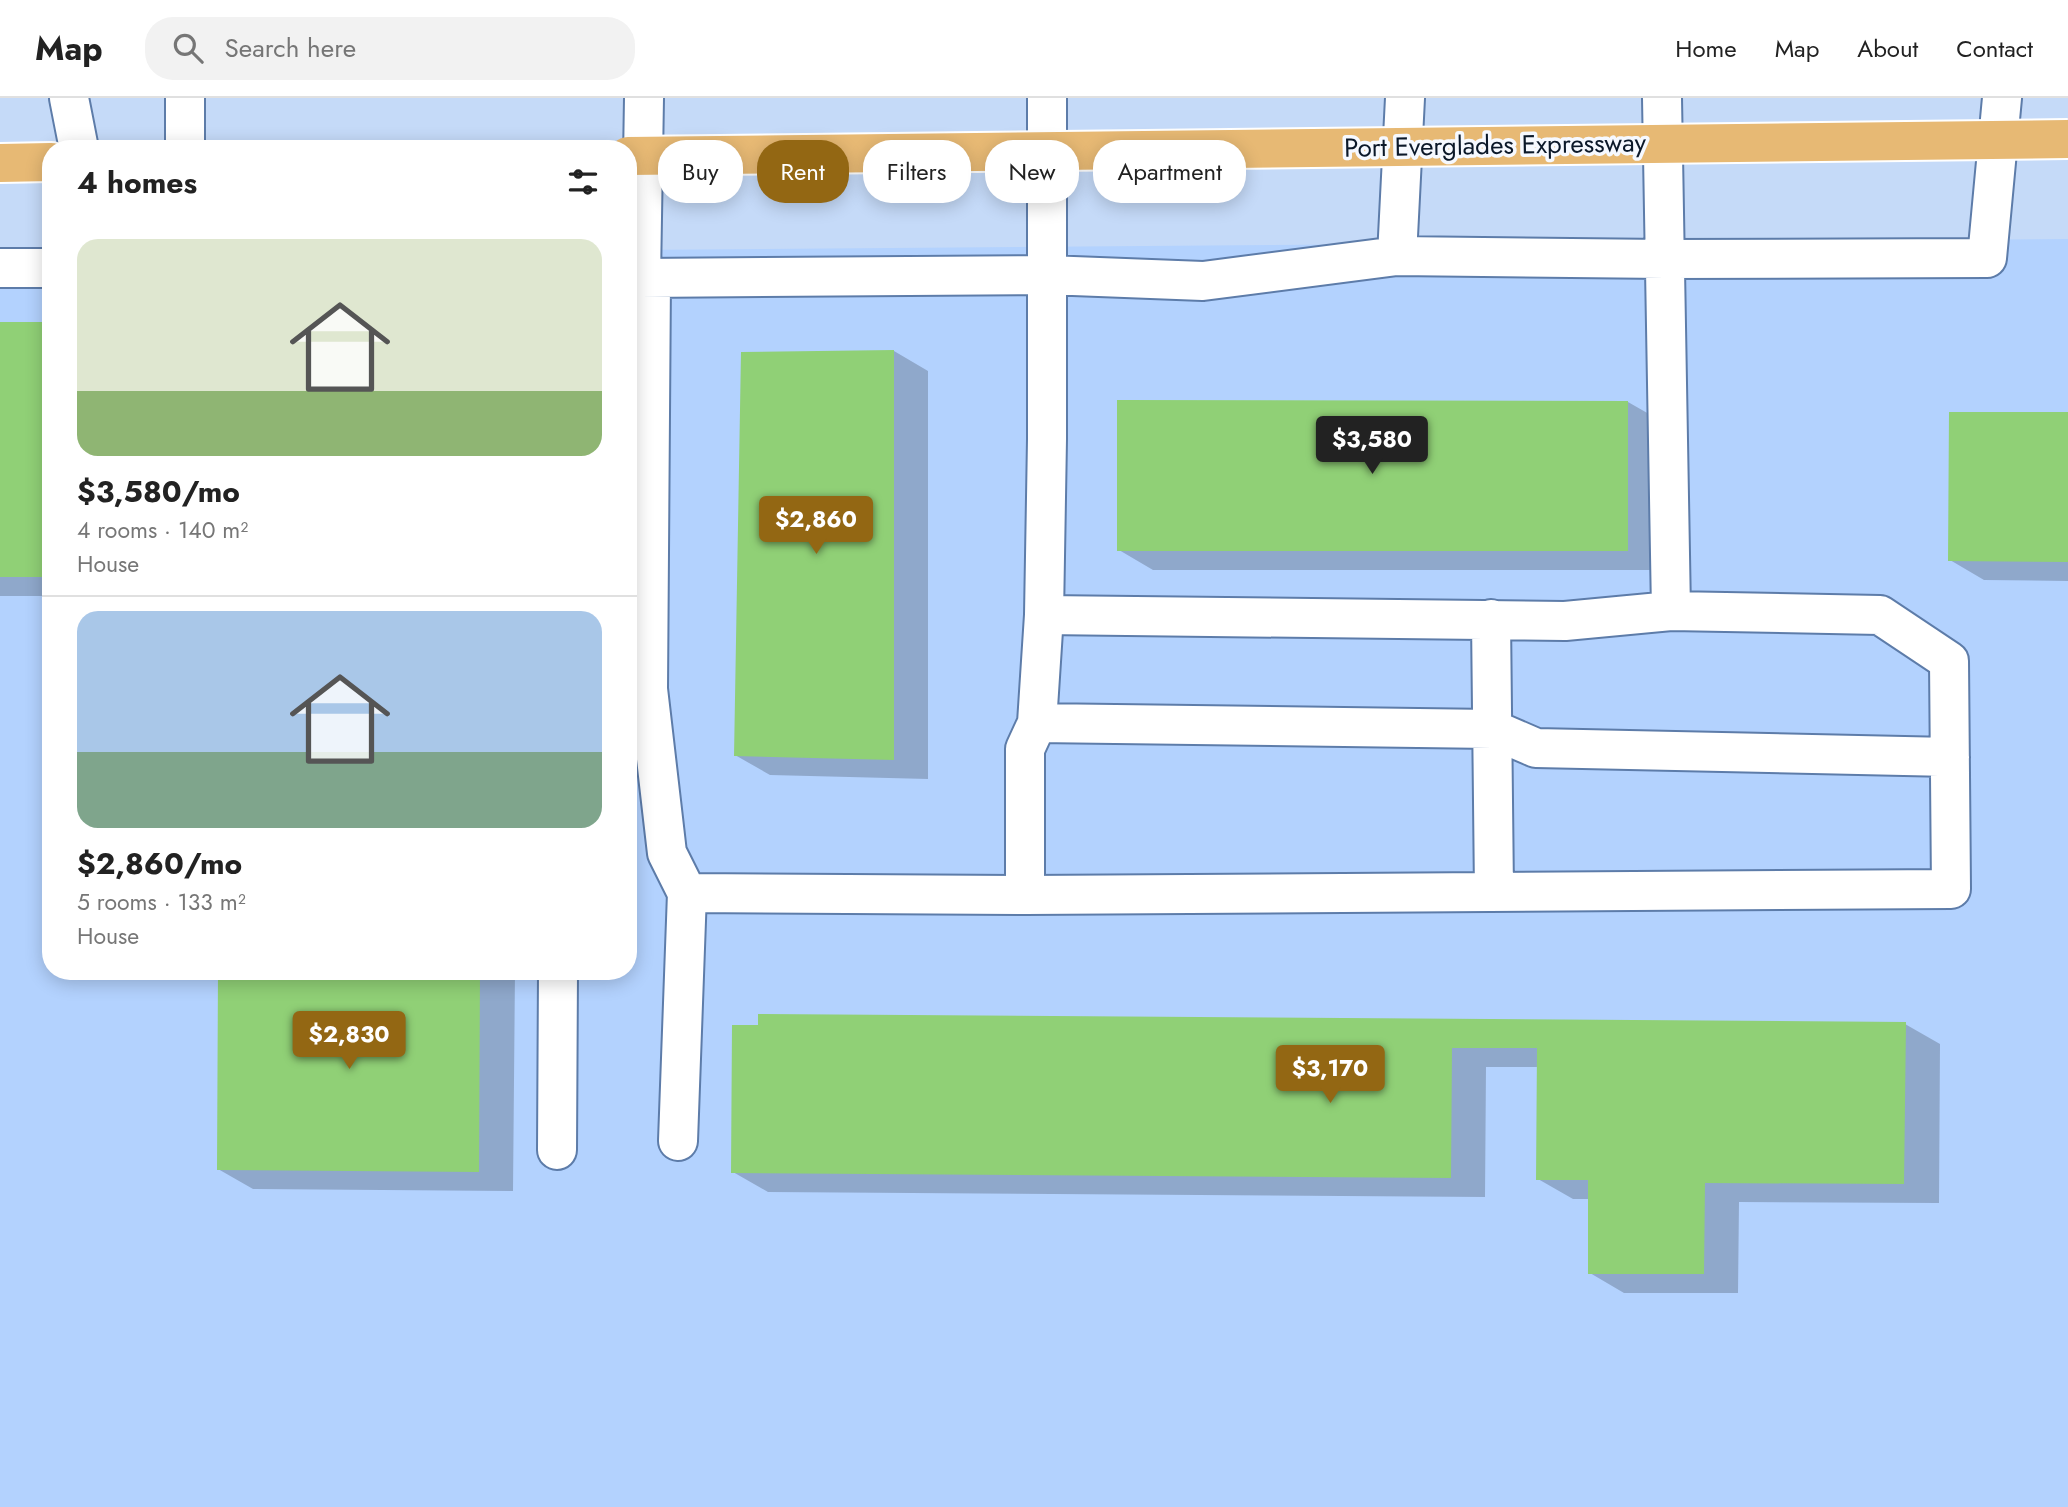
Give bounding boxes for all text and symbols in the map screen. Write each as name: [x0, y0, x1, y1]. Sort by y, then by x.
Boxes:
search box: [145, 17, 635, 80]
text: Map: [35, 25, 103, 72]
icon: search: [169, 29, 207, 67]
text: Search here: [225, 29, 356, 67]
text: Home: [1675, 31, 1737, 66]
text: Map: [1775, 31, 1819, 66]
text: About: [1857, 31, 1918, 66]
text: Contact: [1956, 31, 2033, 66]
street label: Port Everglades Expressway: [1344, 123, 1647, 167]
chip: Buy: [658, 140, 743, 203]
chip: Rent: [757, 140, 849, 203]
chip: Filters: [863, 140, 971, 203]
chip: New: [985, 140, 1079, 203]
chip: Apartment: [1093, 140, 1246, 203]
text: 4 homes: [77, 161, 197, 204]
icon: filters: [564, 163, 602, 201]
icon: home: [277, 284, 403, 410]
pin: $3,580: [1315, 416, 1429, 476]
text: $3,580: [1332, 422, 1412, 456]
text: $3,580/mo: [77, 470, 240, 513]
pin: $2,860: [759, 496, 873, 556]
text: $2,860: [775, 502, 857, 536]
text: 4 rooms · 140 m²: [77, 513, 248, 547]
text: House: [77, 547, 139, 581]
icon: home: [277, 656, 403, 782]
text: $2,860/mo: [77, 842, 242, 885]
text: 5 rooms · 133 m²: [77, 885, 246, 919]
text: House: [77, 919, 139, 953]
pin: $2,830: [292, 1012, 406, 1071]
text: $2,830: [309, 1017, 389, 1051]
pin: $3,170: [1273, 1046, 1387, 1105]
text: $3,170: [1292, 1051, 1368, 1085]

